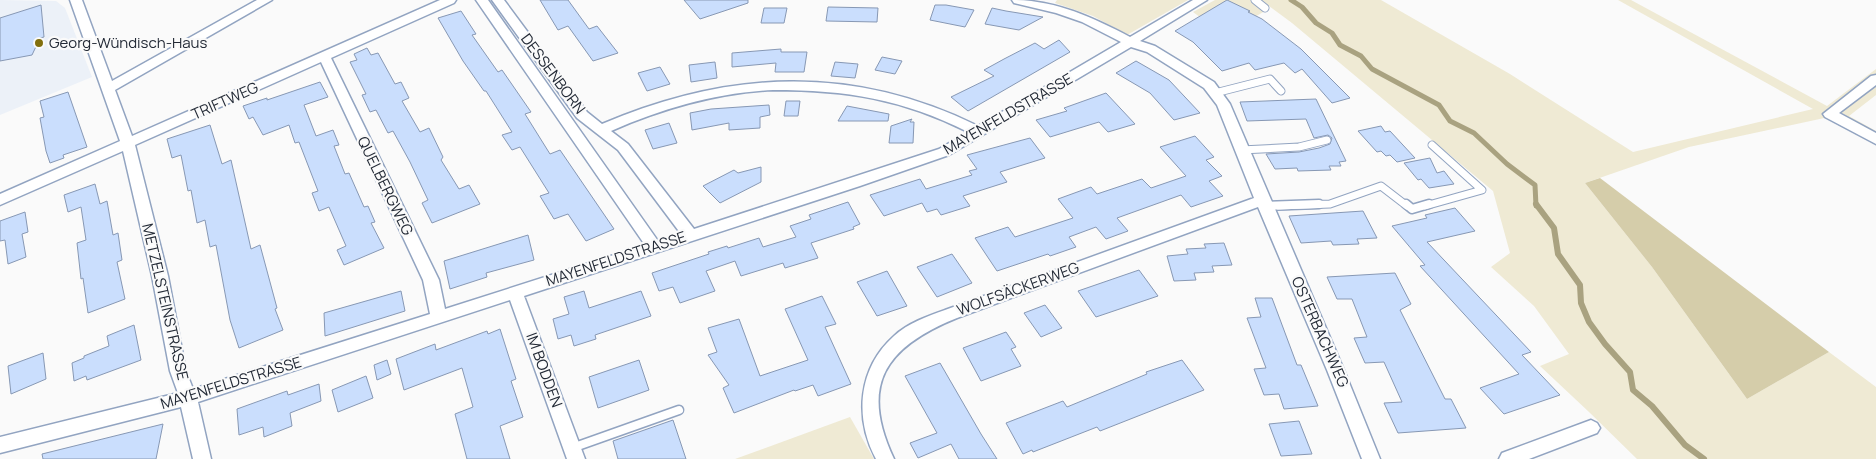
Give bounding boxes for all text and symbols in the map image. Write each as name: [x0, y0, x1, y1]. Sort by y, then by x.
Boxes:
street label: DESSENBORN: [516, 29, 591, 118]
place label: Georg-Wündisch-Haus: [49, 32, 207, 53]
marker: Georg-Wündisch-Haus: [33, 37, 45, 49]
street label: MAYENFELDSTRASSE: [939, 68, 1076, 159]
street label: TRIFTWEG: [188, 76, 262, 125]
street label: QUELBERGWEG: [352, 133, 419, 239]
street label: METZELSTEINSTRASSE: [137, 221, 194, 382]
street label: MAYENFELDSTRASSE: [543, 226, 689, 291]
street label: WOLFSÄCKERWEG: [954, 257, 1082, 320]
street label: OSTERBACHWEG: [1287, 273, 1354, 391]
street label: IM BODDEN: [521, 330, 568, 410]
street label: MAYENFELDSTRASSE: [158, 351, 304, 414]

